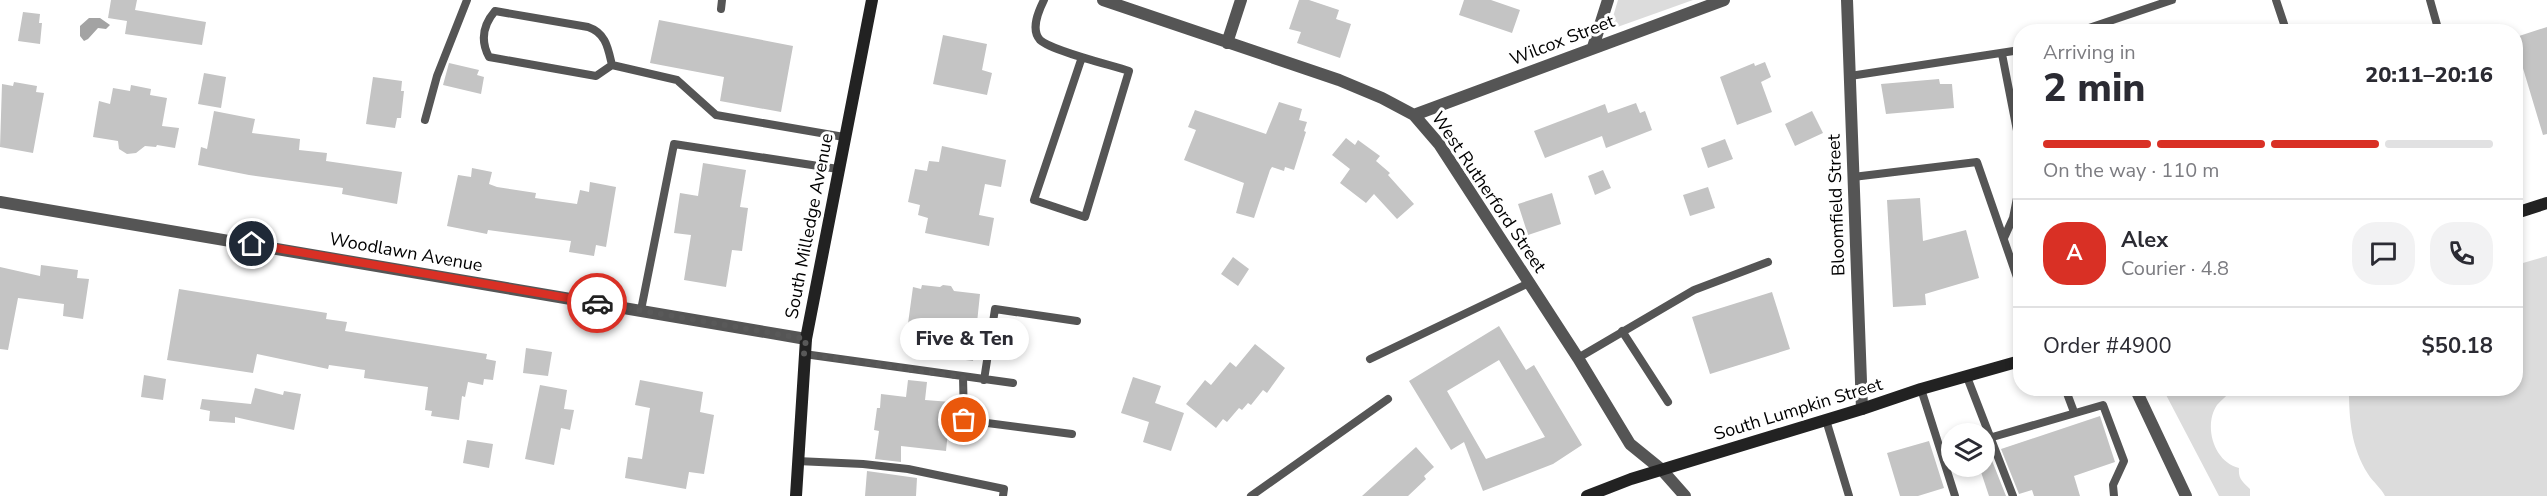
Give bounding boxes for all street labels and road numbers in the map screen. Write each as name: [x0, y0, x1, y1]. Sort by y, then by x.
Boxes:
street label: Wilcox Street: [1506, 9, 1618, 71]
street label: West Rutherford Street: [1426, 107, 1552, 278]
street label: South Milledge Avenue: [779, 131, 839, 321]
street label: Bloomfield Street: [1822, 133, 1850, 276]
street label: Woodlawn Avenue: [327, 227, 485, 277]
street label: South Lumpkin Street: [1711, 372, 1886, 446]

